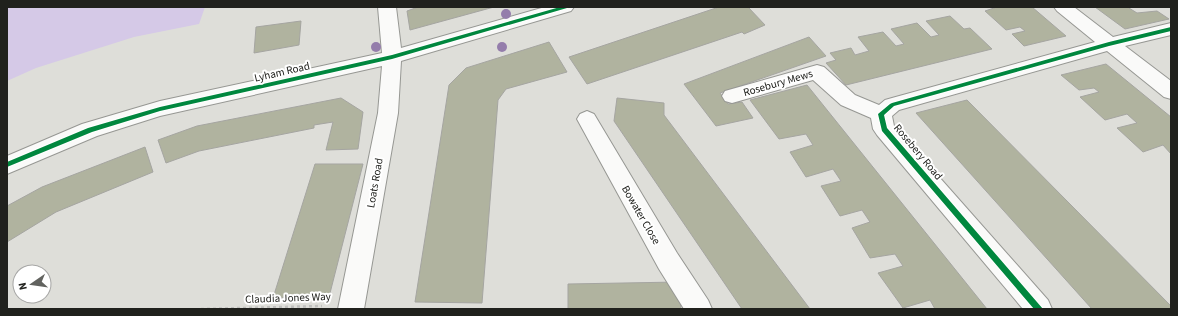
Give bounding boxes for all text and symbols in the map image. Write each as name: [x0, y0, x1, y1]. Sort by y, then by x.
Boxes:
street label: Lyham Road: [253, 58, 311, 86]
street label: Rosebury Mews: [741, 66, 815, 100]
street label: Rosebery Road: [890, 121, 946, 183]
street label: Loats Road: [363, 157, 387, 209]
street label: Bowater Close: [618, 183, 664, 248]
north arrow: [12, 264, 52, 304]
text: N: [15, 281, 31, 291]
street label: Claudia Jones Way: [245, 289, 331, 307]

